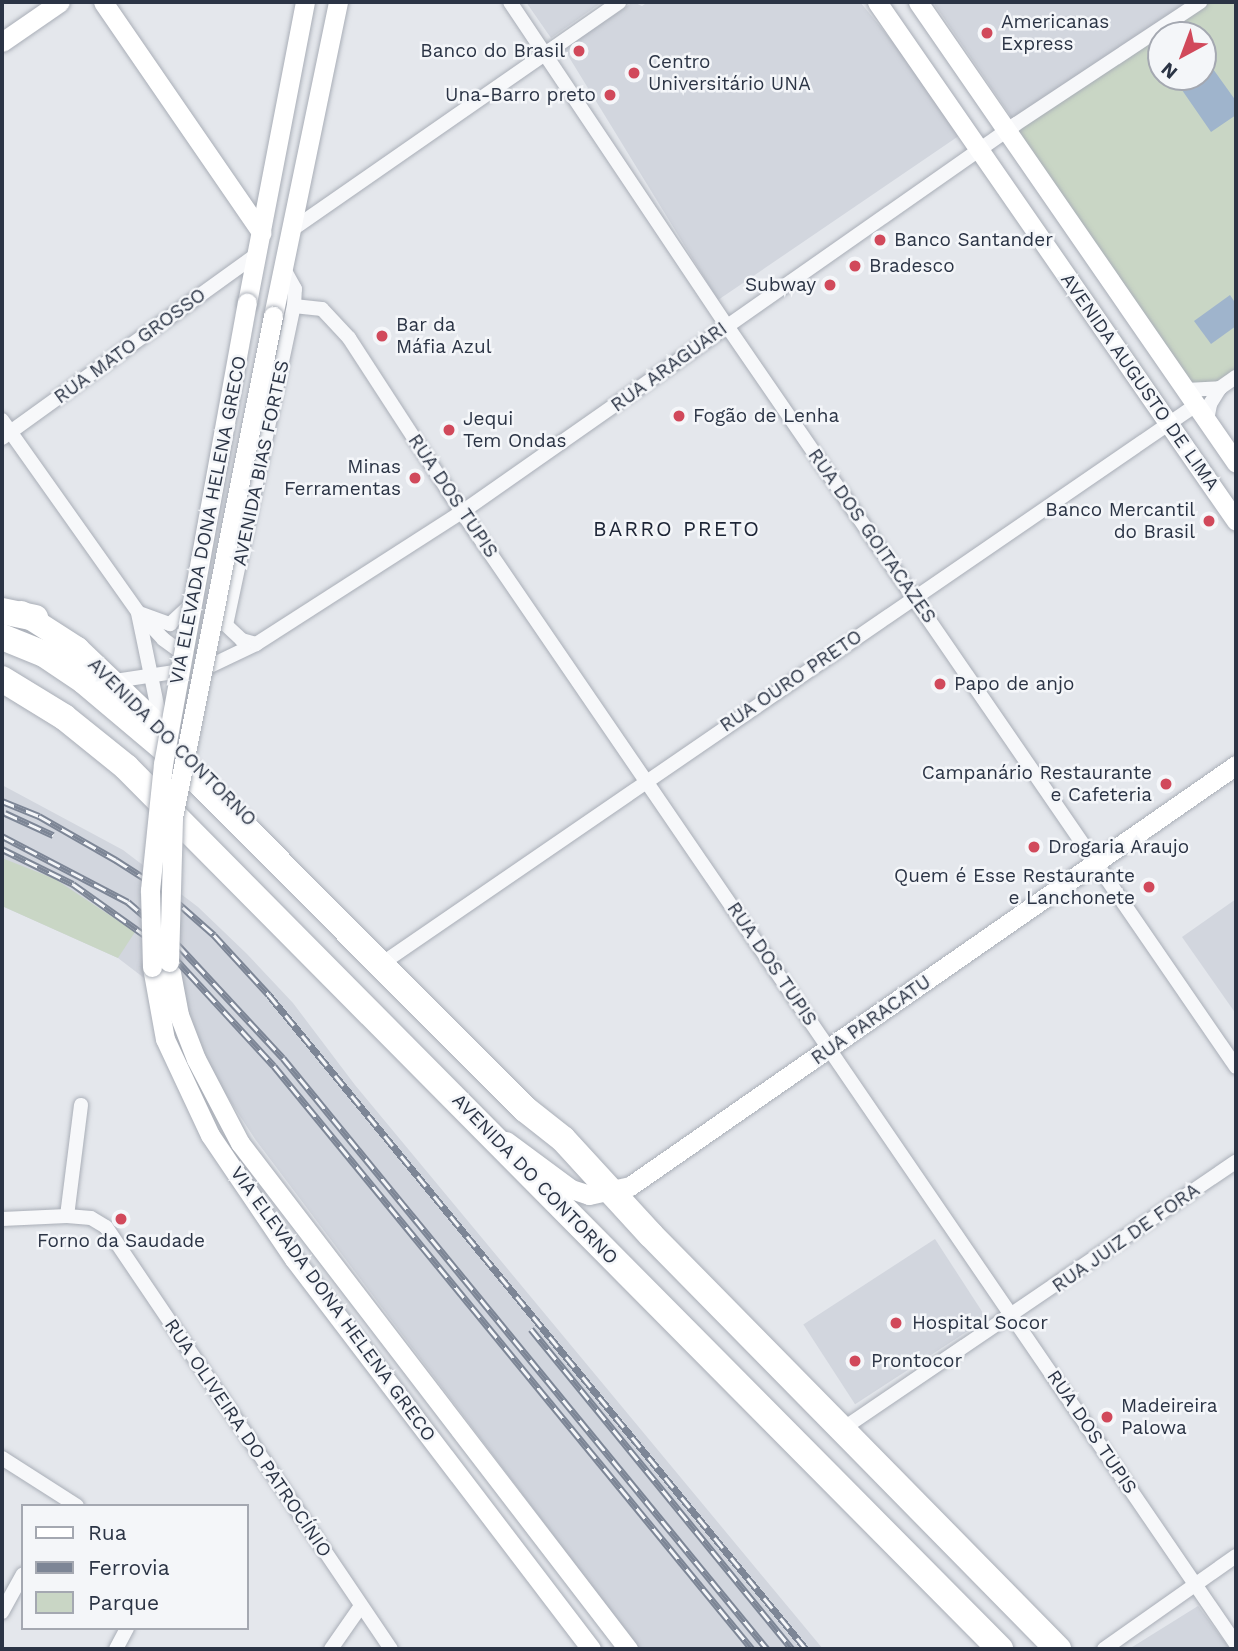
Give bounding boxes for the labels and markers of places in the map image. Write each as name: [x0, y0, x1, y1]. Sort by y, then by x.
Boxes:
place label: Americanas Express: [1001, 11, 1109, 55]
marker: Americanas Express: [979, 25, 995, 41]
place label: Banco do Brasil: [420, 40, 565, 62]
marker: Banco do Brasil: [571, 43, 587, 59]
place label: Centro Universitário UNA: [648, 51, 811, 95]
marker: Centro Universitário UNA: [626, 65, 642, 81]
place label: Una-Barro preto: [445, 84, 596, 106]
marker: Una-Barro preto: [602, 87, 618, 103]
place label: Banco Santander: [894, 229, 1053, 251]
marker: Banco Santander: [872, 232, 888, 248]
place label: Bradesco: [869, 255, 955, 277]
marker: Bradesco: [847, 258, 863, 274]
place label: Subway: [745, 274, 816, 296]
marker: Subway: [822, 277, 838, 293]
place label: Bar da Máfia Azul: [396, 314, 493, 358]
marker: Bar da Máfia Azul: [374, 328, 390, 344]
place label: Fogão de Lenha: [693, 405, 839, 427]
place label: Jequi Tem Ondas: [463, 408, 566, 452]
marker: Fogão de Lenha: [671, 408, 687, 424]
marker: Jequi Tem Ondas: [441, 422, 457, 438]
place label: Minas Ferramentas: [284, 456, 401, 500]
marker: Minas Ferramentas: [407, 470, 423, 486]
place label: Banco Mercantil do Brasil: [1045, 499, 1195, 543]
marker: Banco Mercantil do Brasil: [1201, 513, 1217, 529]
place label: Papo de anjo: [954, 673, 1074, 695]
marker: Papo de anjo: [932, 676, 948, 692]
place label: Campanário Restaurante e Cafeteria: [922, 762, 1152, 806]
marker: Campanário Restaurante e Cafeteria: [1158, 776, 1174, 792]
place label: Drogaria Araujo: [1048, 836, 1190, 858]
marker: Drogaria Araujo: [1026, 839, 1042, 855]
place label: Quem é Esse Restaurante e Lanchonete: [894, 865, 1135, 909]
marker: Quem é Esse Restaurante e Lanchonete: [1141, 879, 1157, 895]
marker: Forno da Saudade: [113, 1211, 129, 1227]
place label: Forno da Saudade: [37, 1230, 205, 1252]
place label: Hospital Socor: [912, 1312, 1049, 1334]
marker: Hospital Socor: [886, 1313, 906, 1333]
place label: Prontocor: [871, 1350, 962, 1372]
marker: Prontocor: [845, 1351, 865, 1371]
place label: Madeireira Palowa: [1121, 1395, 1218, 1439]
marker: Madeireira Palowa: [1099, 1409, 1115, 1425]

